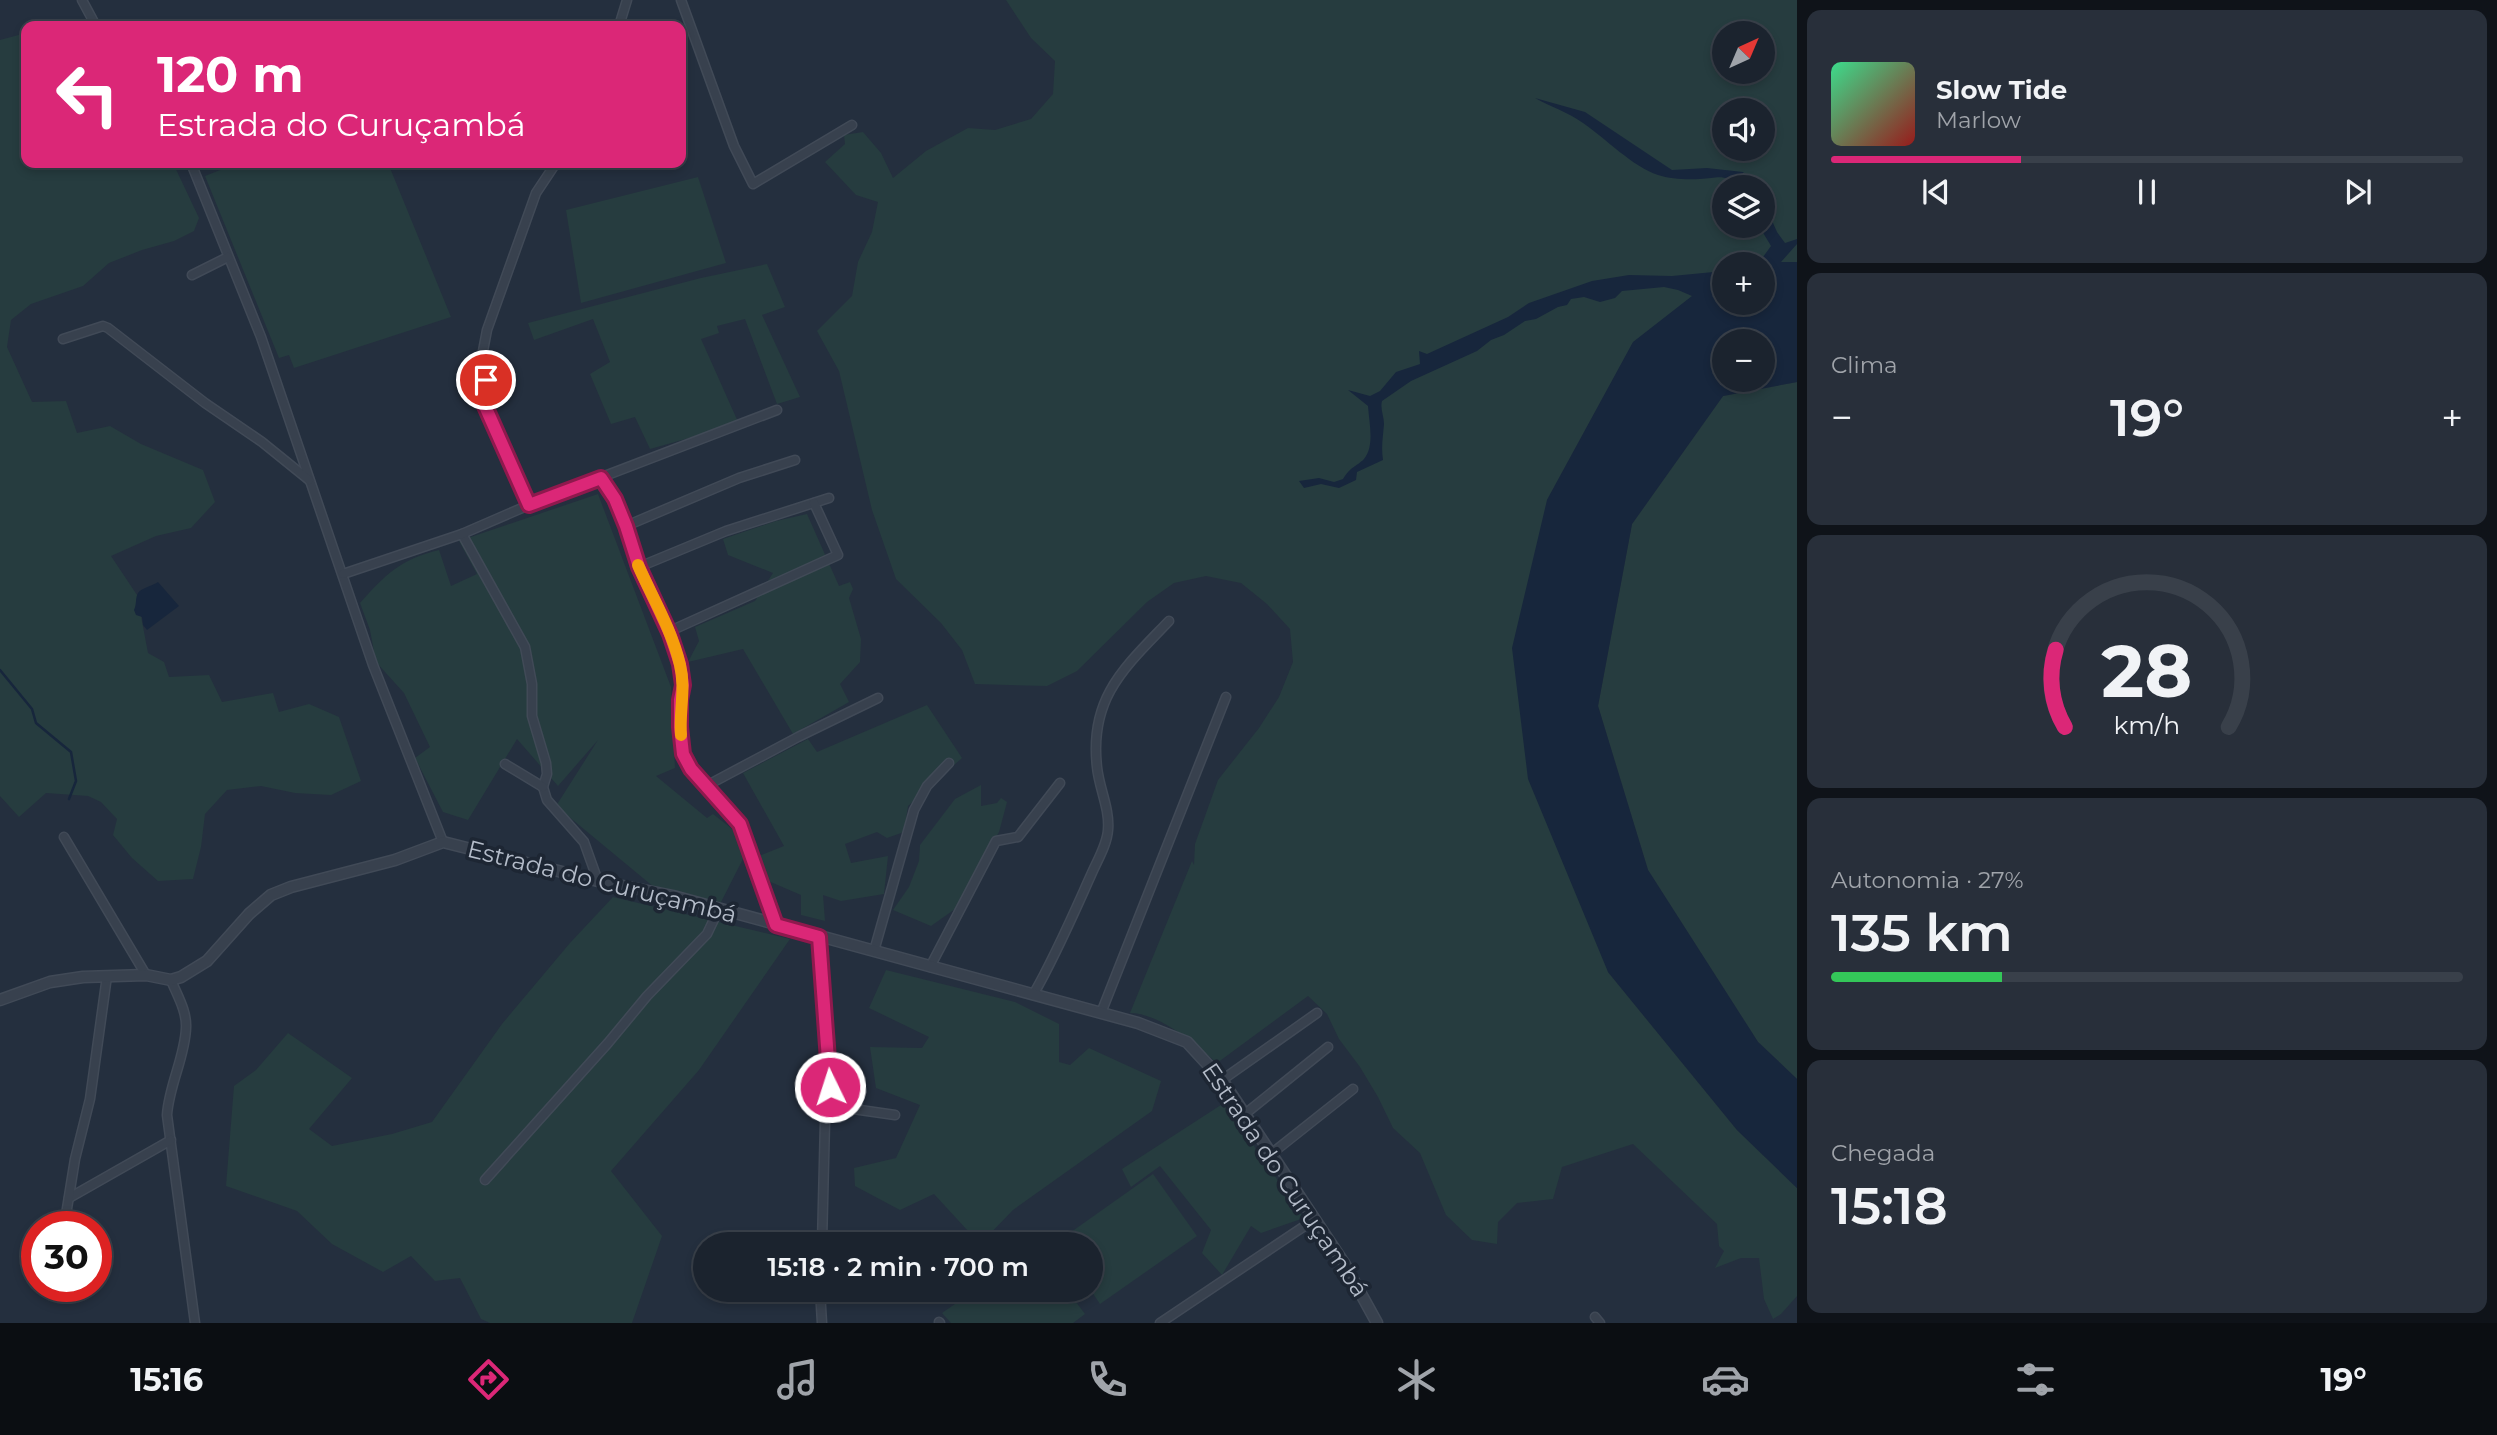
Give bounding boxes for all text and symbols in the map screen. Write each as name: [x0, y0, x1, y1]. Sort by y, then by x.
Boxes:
north arrow: [1712, 21, 1774, 84]
map controls: [1712, 21, 1775, 392]
text: 120 m: [157, 45, 304, 104]
icon: left: [42, 49, 133, 140]
text: Slow Tide: [1936, 74, 2067, 106]
button: sound: [1712, 98, 1775, 161]
text: Estrada do Curuçambá: [157, 105, 526, 144]
text: Marlow: [1936, 106, 2021, 134]
icon: previous: [1917, 173, 1955, 211]
icon: pause: [2128, 173, 2166, 211]
icon: next: [2339, 173, 2377, 211]
button: layers: [1712, 175, 1775, 238]
button: +: [1712, 252, 1775, 315]
button: −: [1712, 329, 1775, 392]
pin: [456, 350, 516, 410]
text: Clima: [1831, 351, 1898, 379]
icon: arrive: [467, 361, 505, 399]
text: 19°: [2110, 386, 2184, 449]
text: −: [1831, 394, 1853, 441]
text: +: [2441, 394, 2463, 441]
text: 28: [2102, 628, 2193, 716]
text: km/h: [2114, 710, 2180, 740]
street label: Estrada do Curuçambá: [465, 834, 740, 929]
text: Autonomia · 27%: [1831, 866, 2024, 894]
text: 135 km: [1831, 901, 2013, 964]
position arrow: [793, 1050, 867, 1124]
street label: Estrada do Curuçambá: [1196, 1057, 1375, 1302]
text: Chegada: [1831, 1139, 1935, 1167]
text: 15:18: [1831, 1174, 1948, 1237]
speed limit sign: 30: [21, 1211, 112, 1302]
text: 15:18 · 2 min · 700 m: [767, 1251, 1029, 1283]
icon: directions: [464, 1355, 513, 1404]
icon: music: [773, 1355, 822, 1404]
icon: phone: [1083, 1355, 1132, 1404]
icon: climate: [1392, 1355, 1441, 1404]
icon: car: [1701, 1355, 1750, 1404]
icon: filters: [2011, 1355, 2060, 1404]
text: 15:16: [130, 1360, 203, 1399]
text: 19°: [2320, 1360, 2367, 1399]

